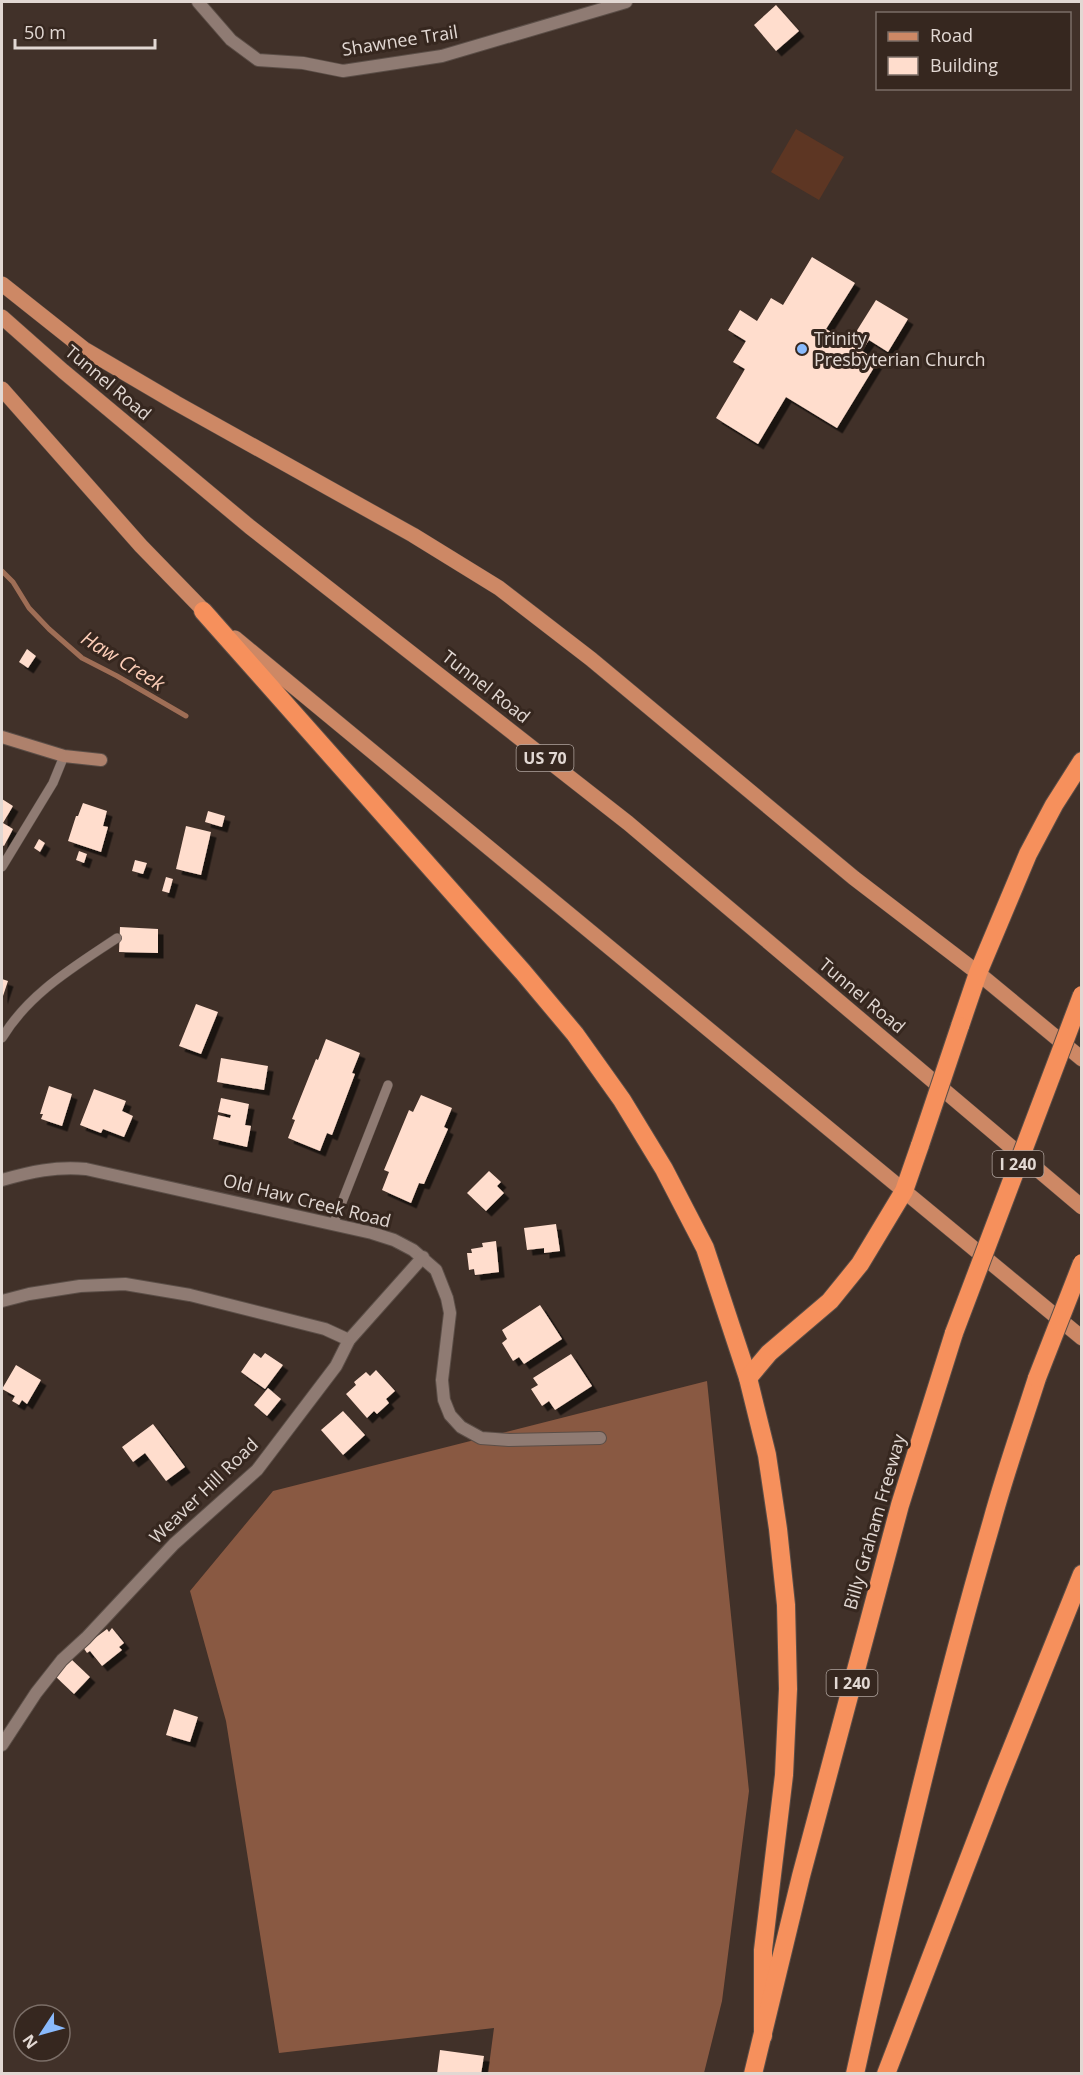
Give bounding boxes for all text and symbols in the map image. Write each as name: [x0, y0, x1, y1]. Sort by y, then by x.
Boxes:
scale bar: [15, 12, 154, 50]
legend: [876, 12, 1071, 90]
street label: Shawnee Trail: [340, 19, 460, 61]
text: 50 m: [24, 20, 66, 44]
text: Road: [930, 23, 973, 47]
text: Building: [930, 53, 998, 77]
place label: Trinity Presbyterian Church: [814, 326, 985, 371]
street label: Tunnel Road: [61, 339, 157, 425]
marker: Trinity Presbyterian Church: [795, 342, 809, 356]
water label: Haw Creek: [76, 624, 171, 698]
street label: Tunnel Road: [438, 644, 535, 728]
road number: US 70: [516, 745, 574, 771]
street label: Tunnel Road: [815, 952, 911, 1038]
road number: I 240: [992, 1151, 1044, 1177]
street label: Old Haw Creek Road: [221, 1168, 394, 1232]
street label: Billy Graham Freeway: [837, 1430, 911, 1612]
street label: Weaver Hill Road: [144, 1432, 263, 1548]
road number: I 240: [826, 1670, 878, 1696]
north arrow: [12, 2003, 72, 2063]
text: N: [17, 2030, 43, 2054]

